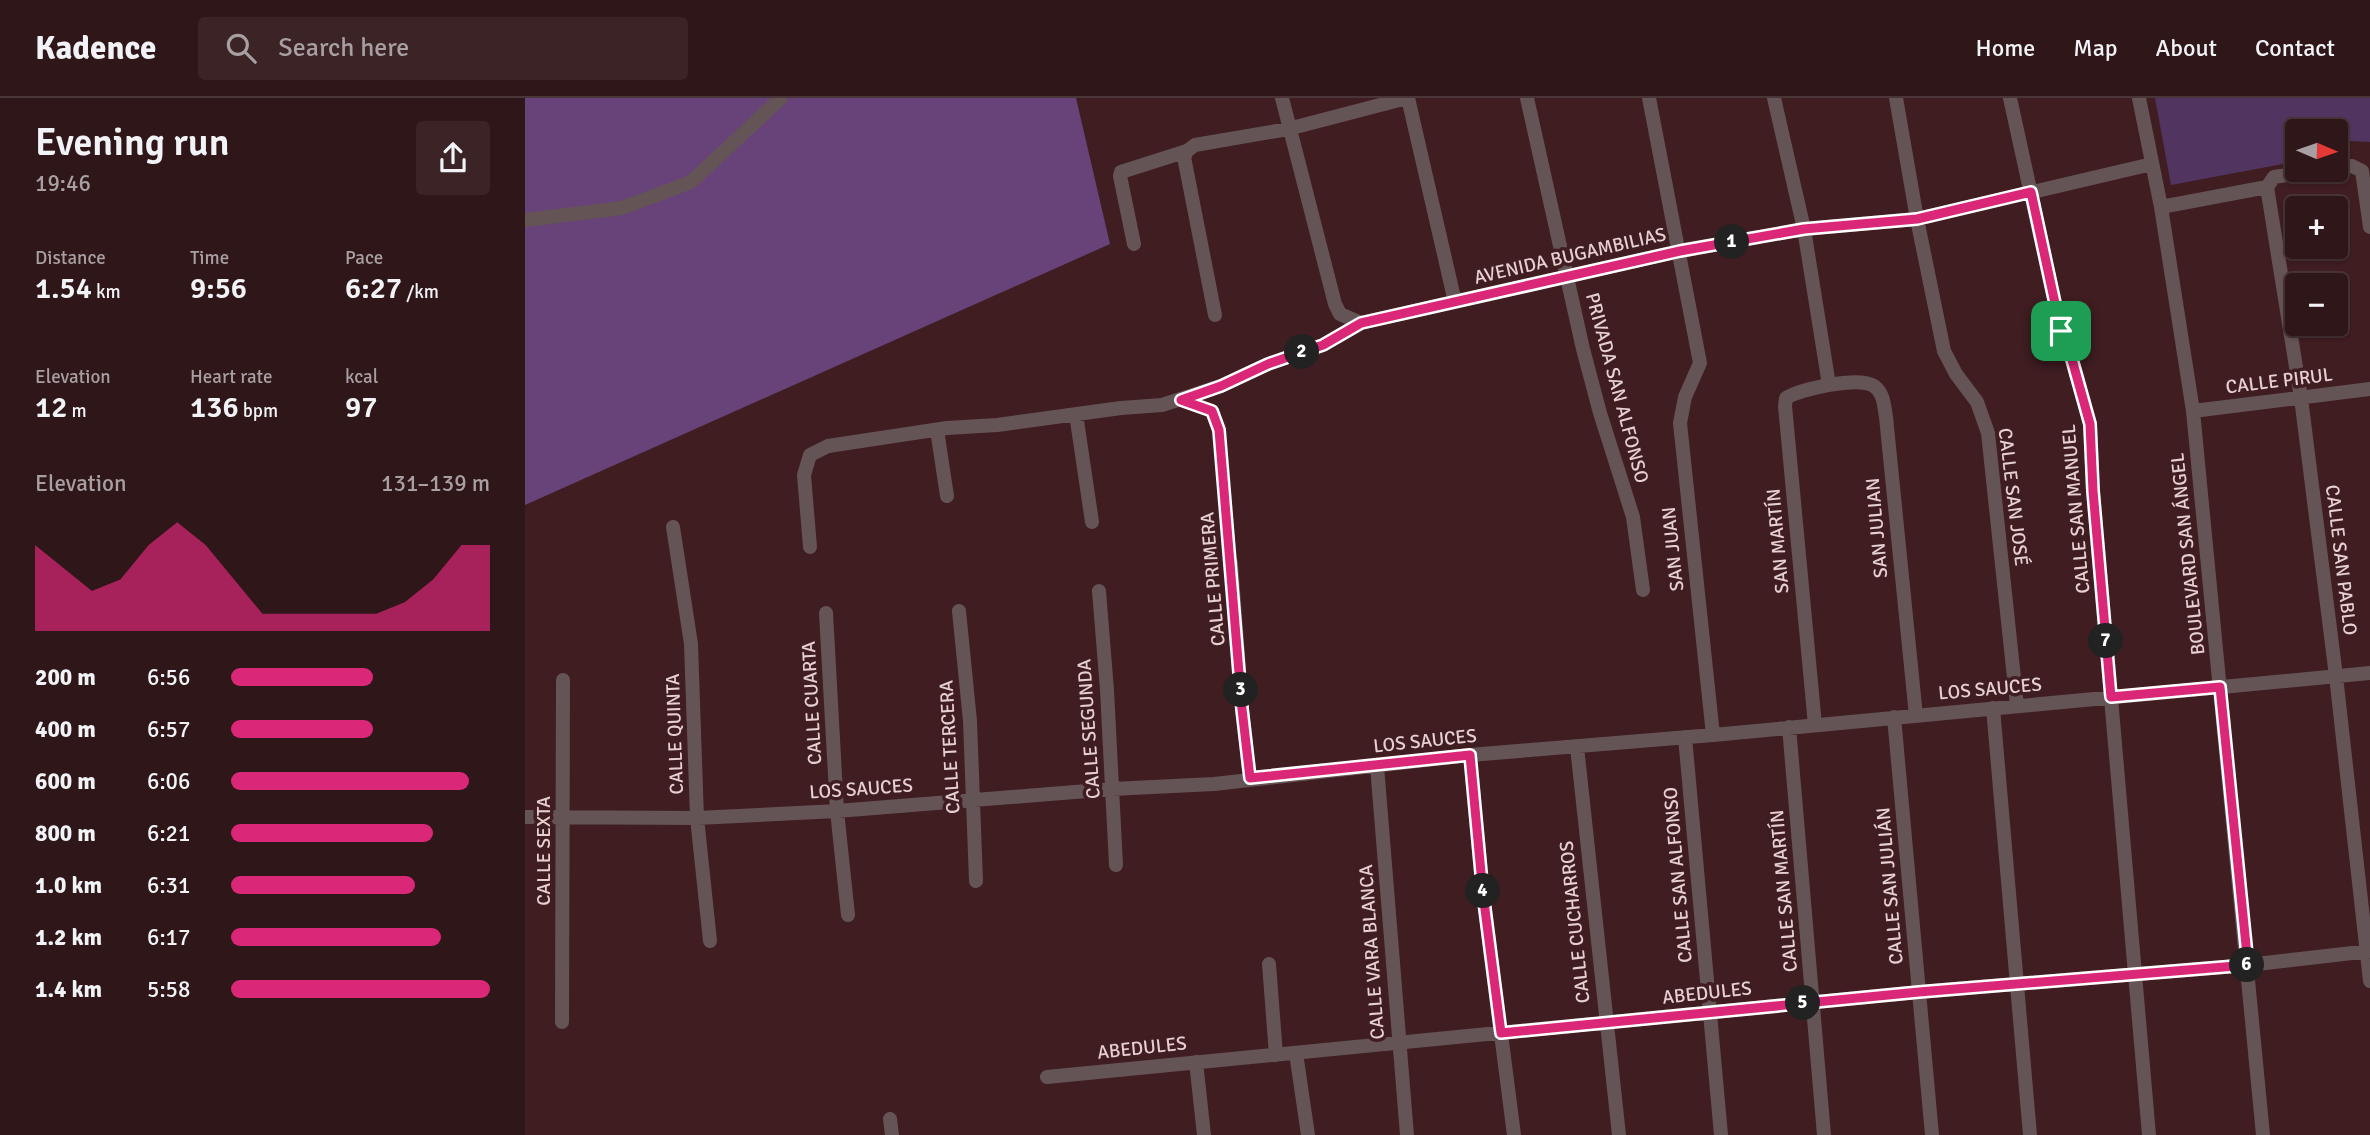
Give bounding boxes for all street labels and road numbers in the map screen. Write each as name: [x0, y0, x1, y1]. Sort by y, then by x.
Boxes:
street label: AVENIDA BUGAMBILIAS: [1472, 222, 1668, 290]
street label: PRIVADA SAN ALFONSO: [1580, 290, 1654, 486]
street label: CALLE PIRUL: [2224, 363, 2334, 399]
street label: CALLE SAN MANUEL: [2057, 423, 2095, 595]
street label: CALLE SAN JOSÉ: [1993, 427, 2033, 567]
street label: BOULEVARD SAN ÁNGEL: [2165, 452, 2211, 656]
street label: SAN JULIAN: [1861, 477, 1893, 579]
street label: CALLE SAN PABLO: [2320, 483, 2362, 637]
street label: SAN MARTÍN: [1761, 488, 1795, 594]
street label: SAN JUAN: [1657, 506, 1689, 592]
street label: CALLE PRIMERA: [1195, 511, 1231, 647]
street label: CALLE CUARTA: [797, 640, 827, 765]
street label: CALLE SEGUNDA: [1072, 658, 1106, 800]
street label: CALLE QUINTA: [661, 673, 689, 795]
street label: LOS SAUCES: [1937, 673, 2043, 705]
street label: CALLE TERCERA: [934, 679, 965, 815]
street label: LOS SAUCES: [1372, 724, 1478, 758]
street label: LOS SAUCES: [808, 773, 914, 805]
street label: CALLE SAN ALFONSO: [1658, 786, 1698, 964]
street label: CALLE SEXTA: [532, 796, 556, 906]
street label: CALLE SAN JULIÁN: [1871, 806, 1909, 966]
street label: CALLE SAN MARTÍN: [1765, 809, 1803, 973]
street label: CALLE CUCHARROS: [1555, 840, 1595, 1004]
street label: CALLE VARA BLANCA: [1354, 863, 1390, 1040]
street label: ABEDULES: [1661, 976, 1753, 1010]
street label: ABEDULES: [1096, 1031, 1188, 1065]

